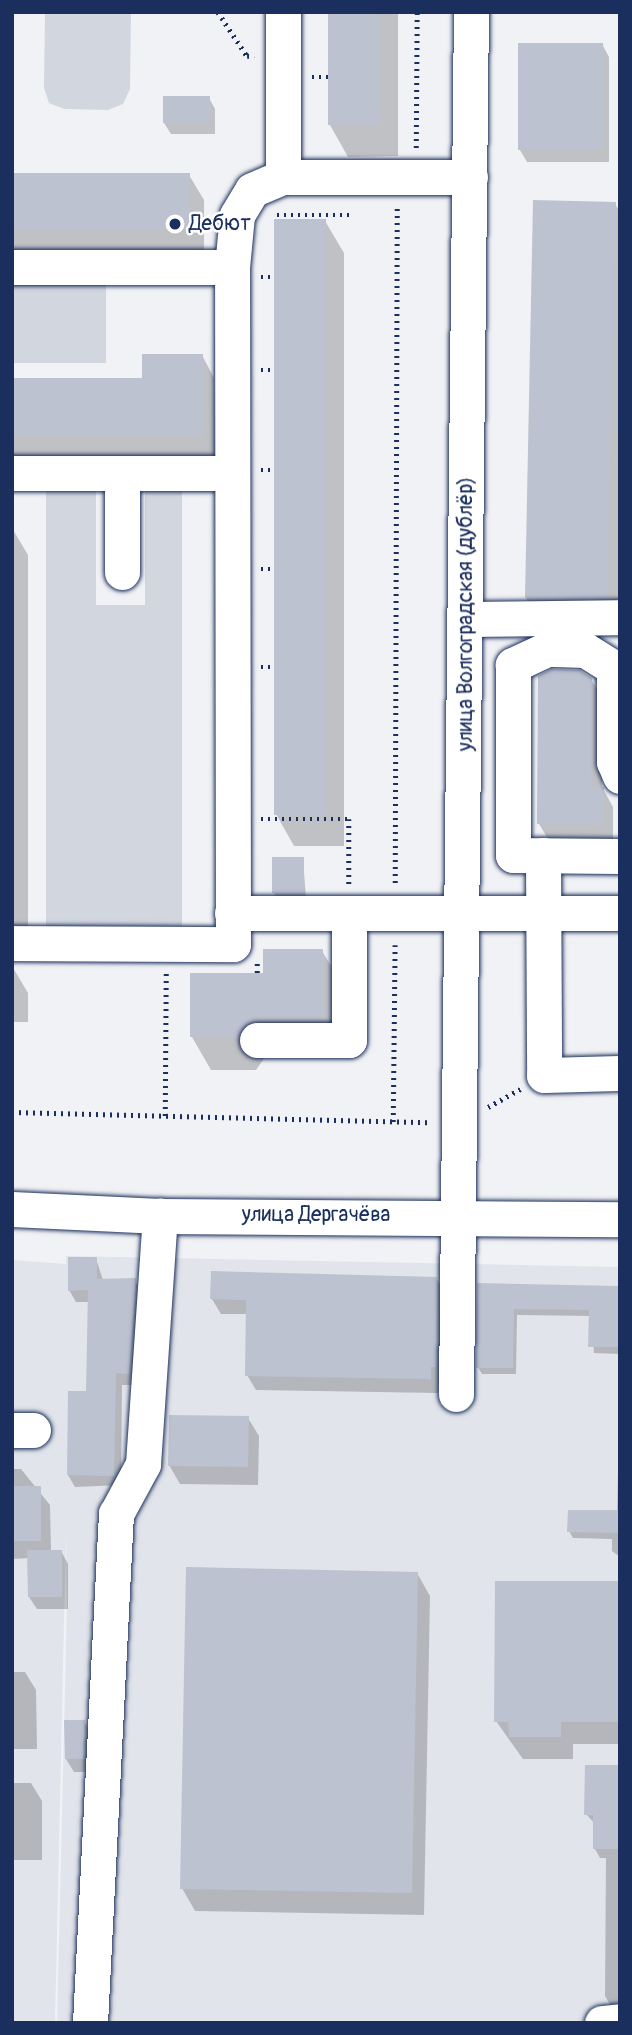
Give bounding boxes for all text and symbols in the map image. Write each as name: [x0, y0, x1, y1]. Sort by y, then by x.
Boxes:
place label: Дебют: [189, 211, 251, 237]
marker: Дебют: [167, 216, 183, 232]
street label: улица Волгоградская (дублёр): [453, 477, 479, 751]
street label: улица Дергачёва: [242, 1202, 390, 1228]

